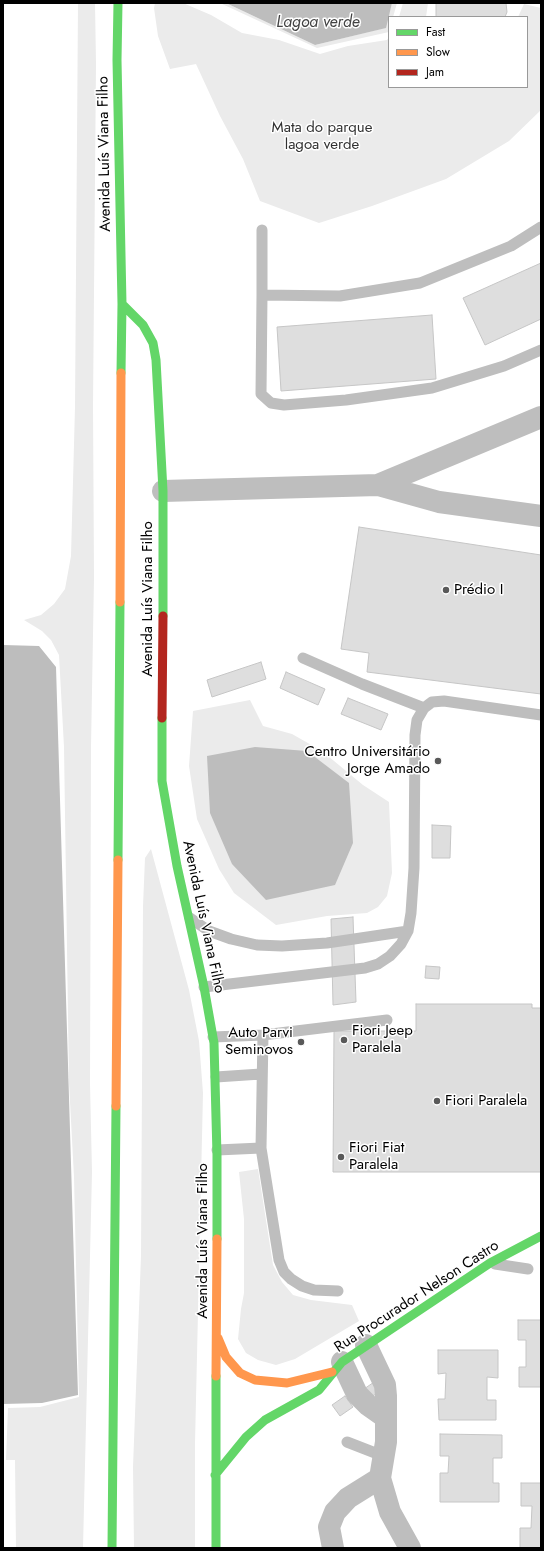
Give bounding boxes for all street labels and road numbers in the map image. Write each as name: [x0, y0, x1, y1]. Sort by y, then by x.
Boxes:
street label: Avenida Luís Viana Filho: [95, 76, 115, 232]
street label: Avenida Luís Viana Filho: [139, 521, 157, 677]
street label: Avenida Luís Viana Filho: [178, 839, 228, 995]
street label: Avenida Luís Viana Filho: [194, 1163, 212, 1319]
street label: Rua Procurador Nelson Castro: [331, 1237, 503, 1357]

